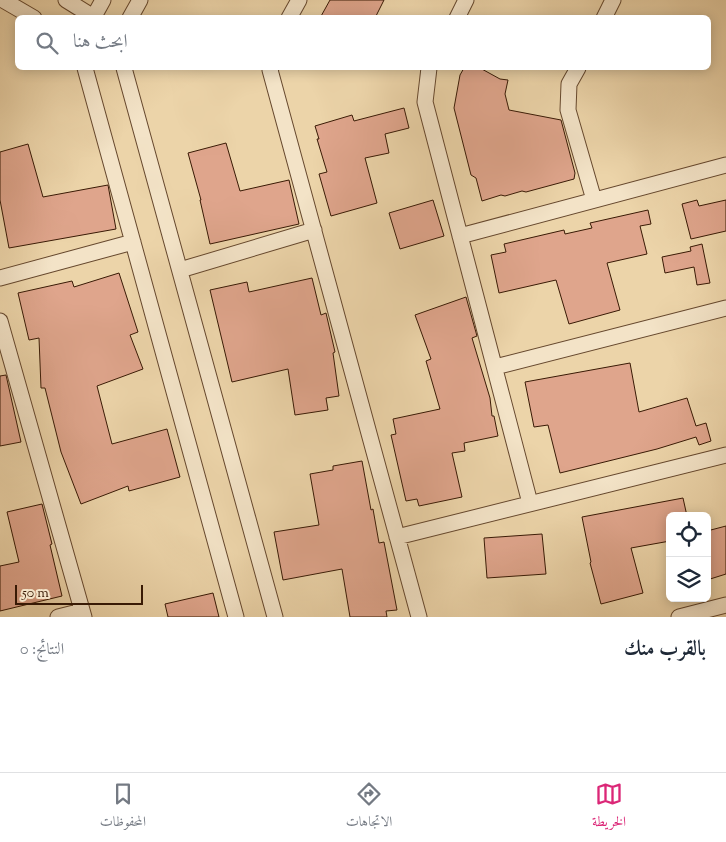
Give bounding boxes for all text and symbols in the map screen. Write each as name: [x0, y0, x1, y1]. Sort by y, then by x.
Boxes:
search box: [15, 15, 711, 70]
icon: search: [33, 29, 61, 57]
text: ابحث هنا: [73, 29, 128, 56]
map controls: [666, 512, 711, 602]
button: locate: [666, 512, 711, 557]
button: layers: [666, 557, 711, 602]
scale bar: [15, 582, 142, 605]
text: 50 m: [22, 584, 49, 604]
text: بالقرب منك: [624, 635, 706, 665]
text: النتائج: 0: [20, 639, 64, 662]
tab: المحفوظات: [100, 780, 146, 835]
tab: الاتجاهات: [346, 780, 392, 835]
tab: الخريطة: [592, 780, 626, 835]

